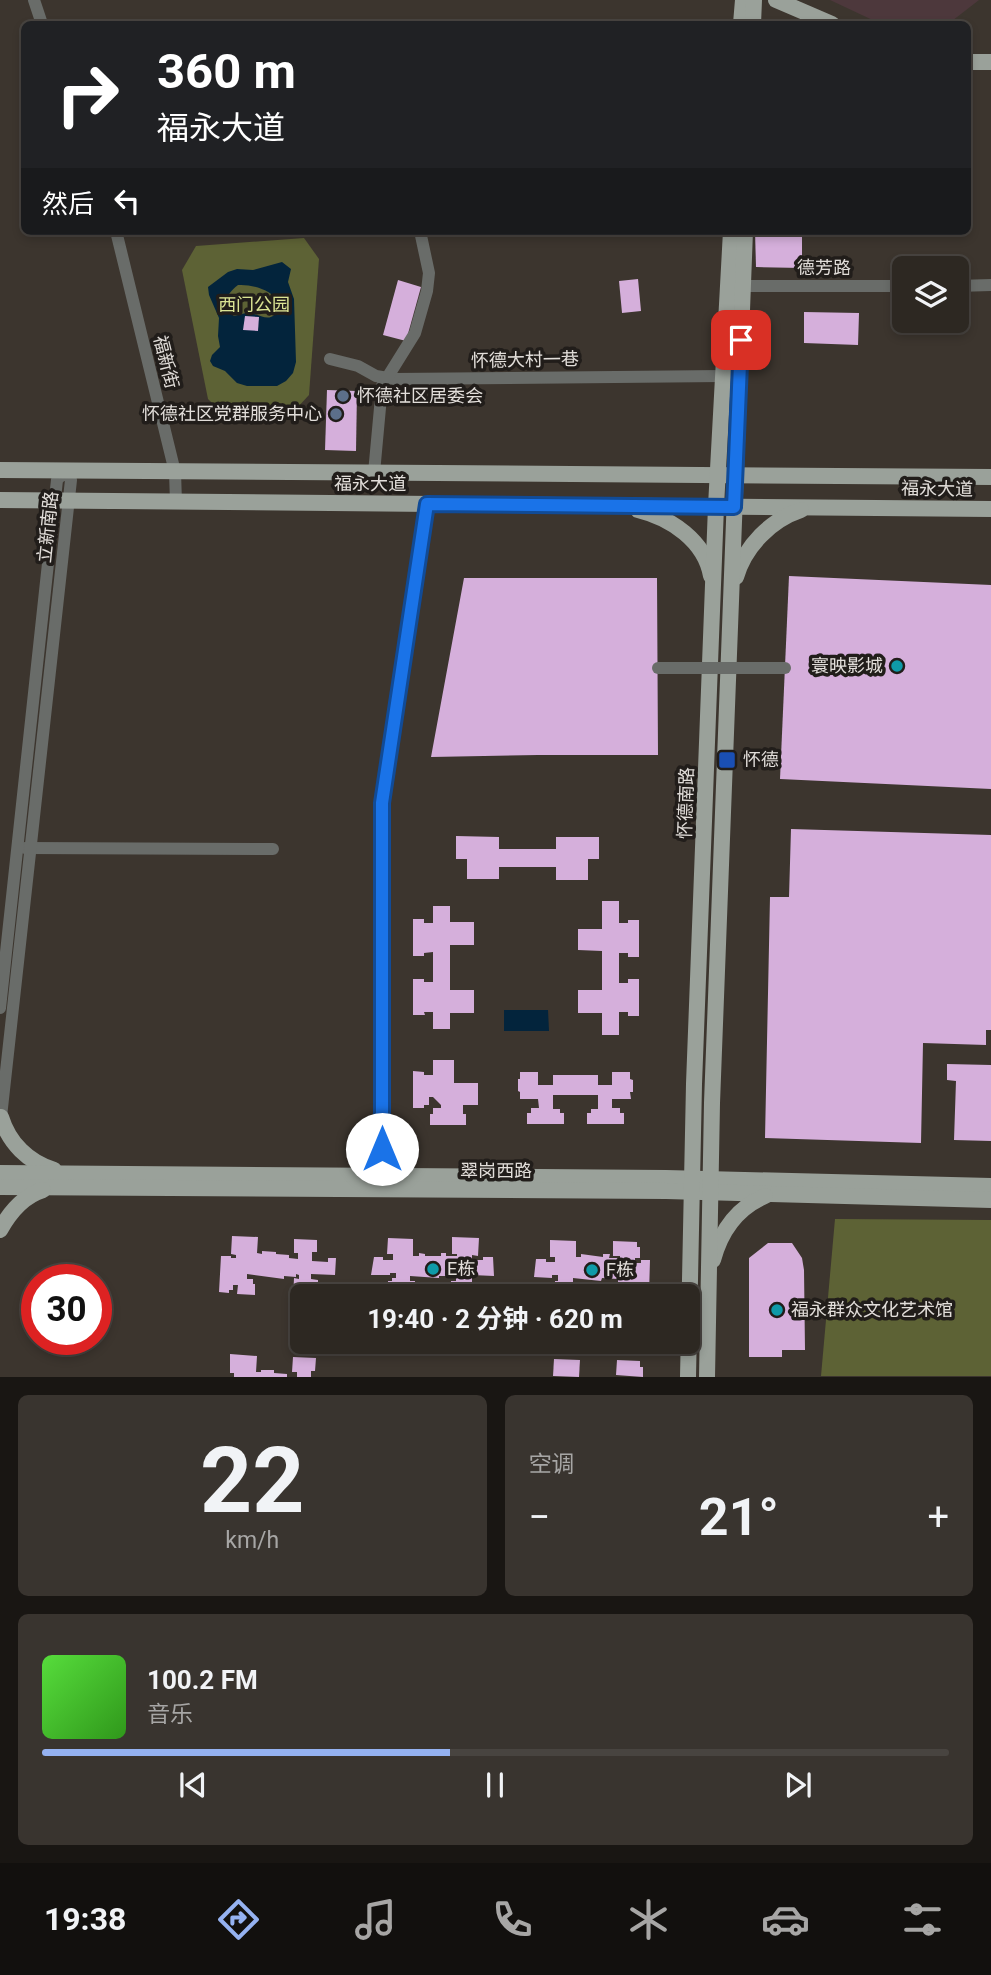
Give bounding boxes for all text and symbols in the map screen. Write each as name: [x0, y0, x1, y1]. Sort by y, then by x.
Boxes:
text: 360 m: [157, 43, 296, 100]
icon: right: [42, 49, 133, 140]
text: 福永大道: [157, 109, 285, 147]
icon: left: [108, 182, 146, 220]
text: 然后: [42, 189, 94, 219]
map controls: [892, 256, 969, 333]
button: layers: [892, 256, 969, 333]
street label: 德芳路: [797, 257, 851, 278]
park label: 西门公园: [218, 294, 290, 315]
pin: [711, 310, 771, 370]
icon: arrive: [722, 321, 760, 359]
street label: 福新街: [150, 333, 183, 391]
street label: 怀德大村一巷: [471, 348, 579, 371]
place label: 怀德社区居委会: [357, 385, 483, 406]
marker: 怀德社区居委会: [335, 388, 351, 404]
place label: 怀德社区党群服务中心: [142, 403, 322, 424]
marker: 怀德社区党群服务中心: [328, 406, 344, 422]
street label: 福永大道: [334, 473, 406, 494]
street label: 福永大道: [901, 477, 973, 500]
street label: 立新南路: [33, 490, 62, 564]
place label: 寰映影城: [811, 655, 883, 676]
marker: 寰映影城: [889, 658, 905, 674]
place label: 怀德: [743, 749, 779, 770]
marker: 怀德: [717, 750, 737, 770]
street label: 怀德南路: [674, 767, 697, 839]
position arrow: [345, 1112, 419, 1186]
street label: 翠岗西路: [460, 1160, 532, 1181]
place label: E栋: [447, 1258, 475, 1279]
place label: F栋: [606, 1259, 634, 1280]
marker: E栋: [425, 1261, 441, 1277]
marker: F栋: [584, 1262, 600, 1278]
speed limit sign: 30: [21, 1264, 112, 1355]
place label: 福永群众文化艺术馆: [791, 1299, 953, 1320]
marker: 福永群众文化艺术馆: [769, 1302, 785, 1318]
text: 19:40 · 2 分钟 · 620 m: [367, 1304, 623, 1334]
text: 22: [200, 1428, 304, 1534]
text: 空调: [529, 1451, 575, 1478]
text: 21°: [699, 1487, 779, 1548]
text: −: [529, 1495, 550, 1539]
text: +: [927, 1495, 949, 1539]
text: km/h: [225, 1527, 279, 1554]
text: 100.2 FM: [147, 1665, 258, 1695]
text: 音乐: [147, 1701, 193, 1728]
icon: previous: [174, 1766, 212, 1804]
icon: pause: [476, 1766, 514, 1804]
icon: next: [779, 1766, 817, 1804]
icon: directions: [214, 1895, 263, 1944]
icon: music: [351, 1895, 400, 1944]
icon: phone: [488, 1895, 537, 1944]
icon: climate: [624, 1895, 673, 1944]
icon: car: [761, 1895, 810, 1944]
icon: filters: [898, 1895, 947, 1944]
text: 19:38: [44, 1900, 126, 1938]

